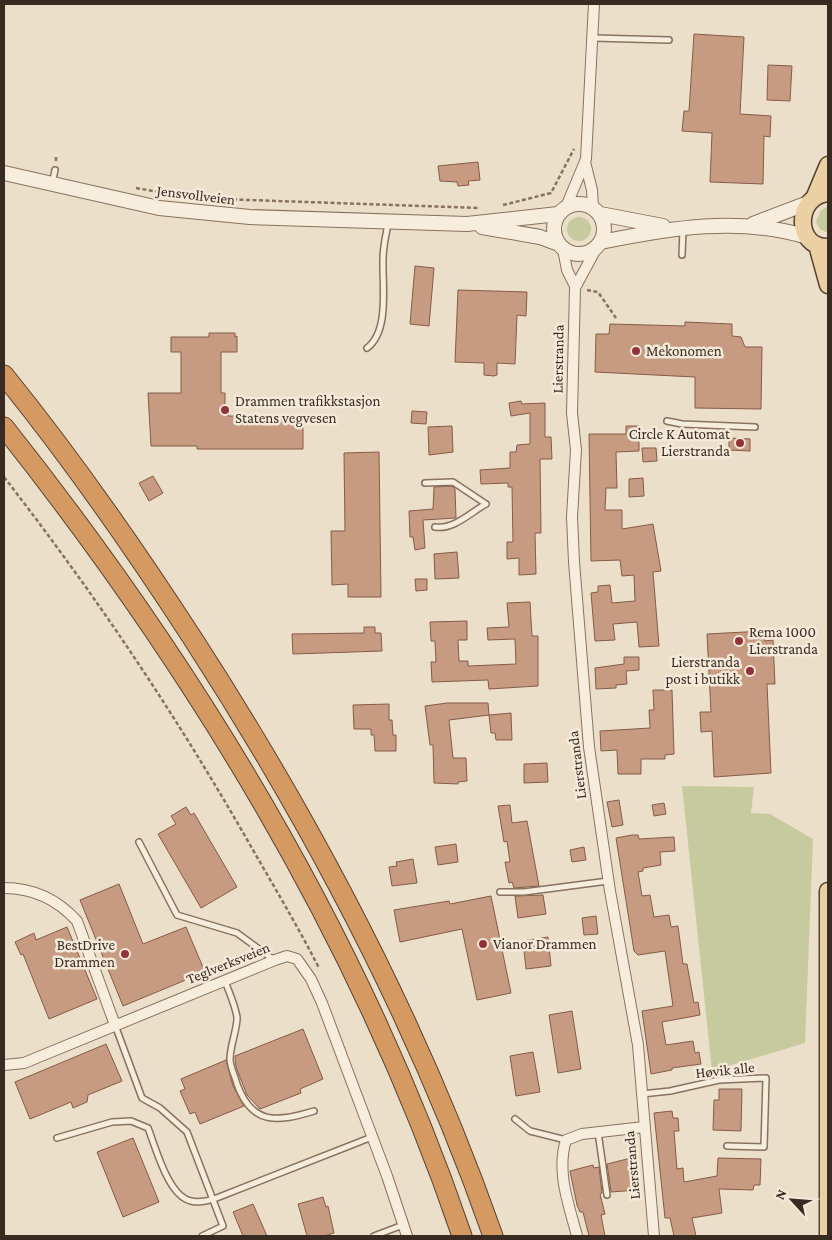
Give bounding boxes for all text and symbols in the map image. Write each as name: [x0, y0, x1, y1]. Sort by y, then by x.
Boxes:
street label: Jensvollveien: [154, 182, 236, 209]
street label: Lierstranda: [549, 324, 567, 394]
place label: Mekonomen: [646, 343, 722, 359]
marker: Mekonomen: [630, 345, 642, 357]
place label: Drammen trafikkstasjon Statens vegvesen: [235, 393, 381, 427]
marker: Drammen trafikkstasjon Statens vegvesen: [219, 404, 231, 416]
place label: Circle K Automat Lierstranda: [629, 426, 731, 459]
marker: Circle K Automat Lierstranda: [734, 437, 746, 449]
place label: Rema 1000 Lierstranda: [749, 624, 818, 657]
marker: Rema 1000 Lierstranda: [733, 635, 745, 647]
place label: Lierstranda post i butikk: [665, 654, 741, 688]
marker: Lierstranda post i butikk: [744, 665, 756, 677]
street label: Lierstranda: [565, 730, 589, 800]
place label: Vianor Drammen: [493, 936, 597, 952]
place label: BestDrive Drammen: [54, 937, 115, 970]
marker: Vianor Drammen: [477, 938, 489, 950]
street label: Teglverksveien: [184, 939, 273, 988]
marker: BestDrive Drammen: [119, 948, 131, 960]
street label: Høvik alle: [695, 1059, 756, 1081]
street label: Lierstranda: [621, 1130, 643, 1200]
north arrow: [767, 1175, 817, 1225]
text: N: [771, 1186, 790, 1202]

